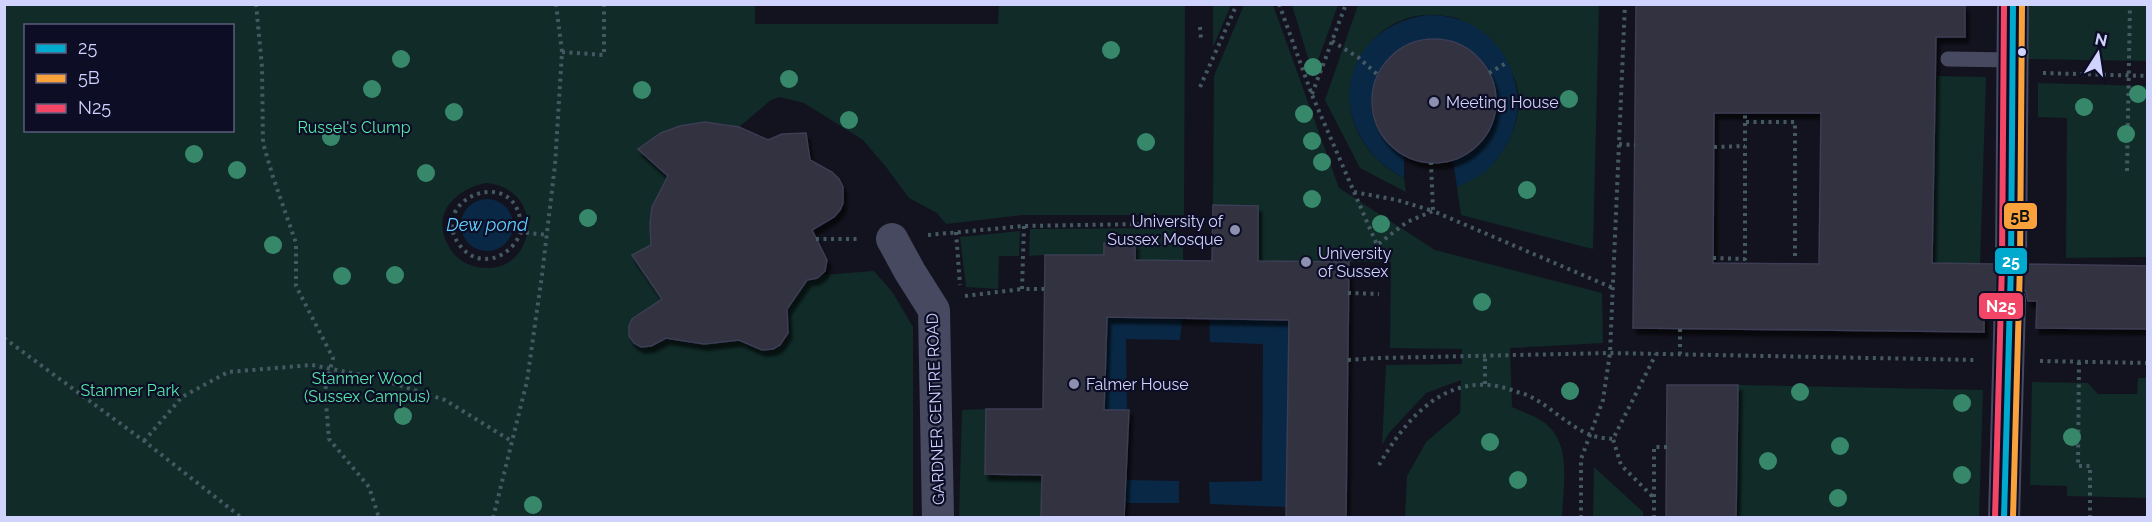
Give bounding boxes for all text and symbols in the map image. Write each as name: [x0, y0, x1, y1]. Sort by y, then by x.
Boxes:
legend: [24, 24, 234, 132]
north arrow: [2068, 24, 2128, 84]
text: N: [2093, 29, 2109, 50]
text: 25: [78, 37, 97, 58]
unlabelled marker: [2016, 46, 2028, 58]
text: 5B: [78, 67, 100, 88]
place label: Meeting House: [1446, 93, 1559, 112]
marker: Meeting House: [1427, 95, 1441, 109]
text: N25: [78, 97, 111, 118]
park label: Russel's Clump: [297, 118, 411, 137]
line badge: 5B: [2003, 202, 2038, 230]
text: 5B: [2010, 207, 2030, 226]
place label: University of Sussex Mosque: [1107, 212, 1224, 249]
water label: Dew pond: [446, 214, 529, 235]
marker: University of Sussex Mosque: [1228, 223, 1242, 237]
place label: University of Sussex: [1318, 244, 1392, 281]
line badge: 25: [1994, 247, 2028, 275]
text: 25: [2002, 252, 2020, 271]
marker: University of Sussex: [1299, 255, 1313, 269]
line badge: N25: [1978, 292, 2024, 320]
text: N25: [1986, 297, 2016, 316]
street label: GARDNER CENTRE ROAD: [923, 313, 948, 505]
park label: Stanmer Wood (Sussex Campus): [304, 369, 430, 406]
place label: Falmer House: [1086, 375, 1189, 394]
marker: Falmer House: [1067, 377, 1081, 391]
park label: Stanmer Park: [80, 381, 180, 400]

